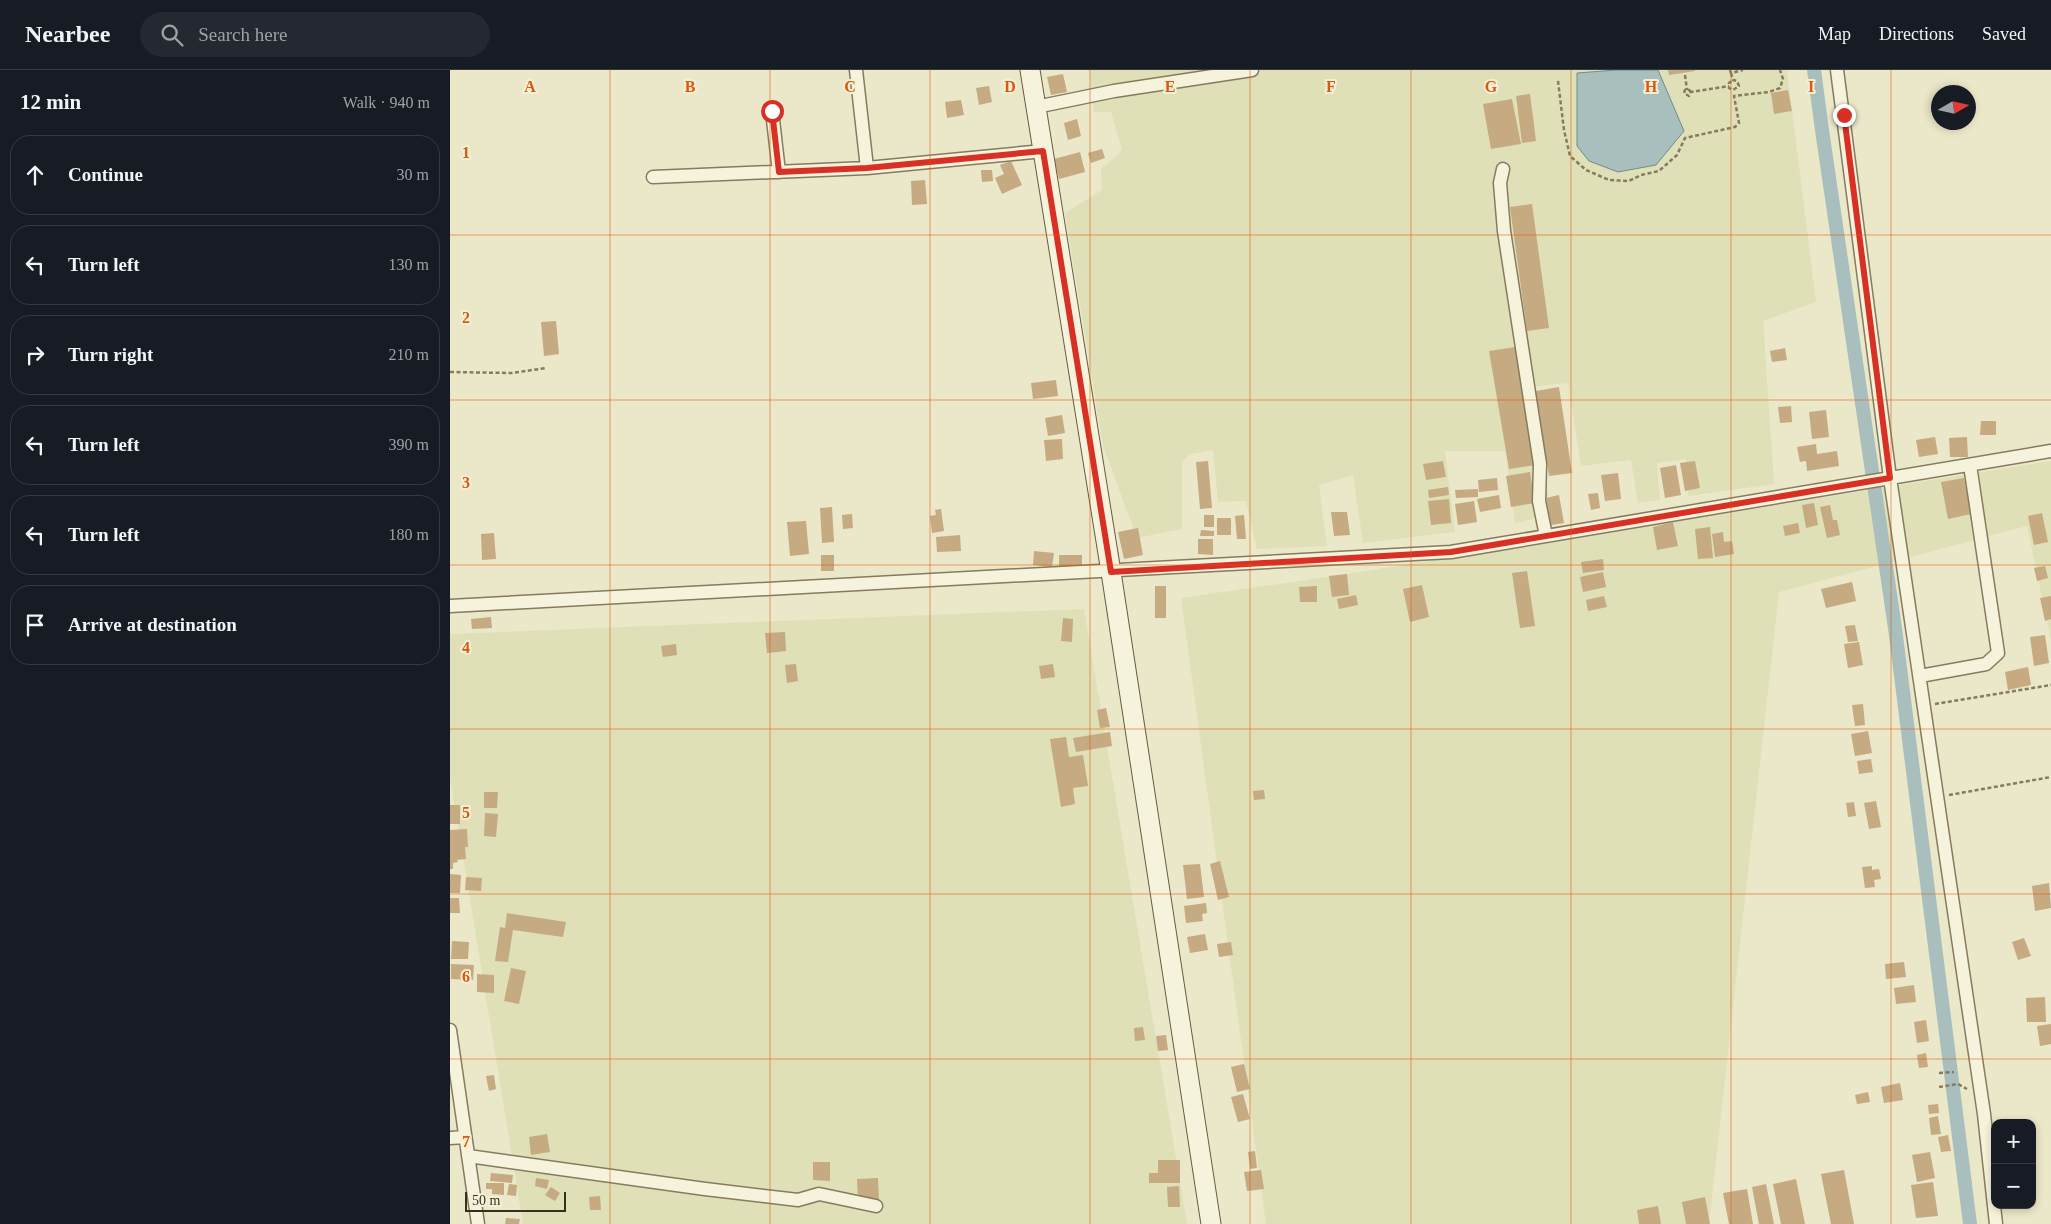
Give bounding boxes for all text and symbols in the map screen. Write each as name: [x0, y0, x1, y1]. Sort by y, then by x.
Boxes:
search box: [140, 12, 490, 57]
text: Nearbee: [25, 21, 110, 47]
icon: search: [158, 21, 186, 49]
text: Search here: [198, 24, 287, 45]
text: Map: [1818, 24, 1851, 44]
text: Directions: [1879, 24, 1954, 44]
text: Saved: [1982, 24, 2026, 44]
text: A: [524, 78, 536, 95]
text: B: [685, 78, 696, 95]
text: C: [844, 78, 856, 95]
text: D: [1004, 78, 1016, 95]
text: E: [1165, 78, 1175, 95]
text: F: [1326, 78, 1336, 95]
text: G: [1485, 78, 1498, 95]
text: H: [1645, 78, 1658, 95]
text: I: [1808, 78, 1814, 95]
north arrow: [1931, 85, 1976, 130]
text: 12 min: [20, 90, 81, 114]
text: Walk · 940 m: [343, 94, 430, 111]
route start: [761, 100, 784, 123]
route end: [1833, 104, 1856, 127]
text: 1: [462, 144, 470, 161]
icon: ahead: [21, 161, 49, 189]
text: Continue: [68, 164, 143, 185]
text: 30 m: [397, 166, 429, 183]
icon: left: [21, 251, 49, 279]
text: Turn left: [68, 254, 140, 275]
text: 130 m: [389, 256, 429, 273]
text: 2: [462, 309, 470, 326]
icon: right: [21, 341, 49, 369]
text: Turn right: [68, 344, 153, 365]
text: 210 m: [389, 346, 429, 363]
icon: left: [21, 431, 49, 459]
text: Turn left: [68, 434, 140, 455]
text: 390 m: [389, 436, 429, 453]
text: 3: [462, 474, 470, 491]
icon: left: [21, 521, 49, 549]
text: Turn left: [68, 524, 140, 545]
text: 180 m: [389, 526, 429, 543]
icon: arrive: [21, 611, 49, 639]
text: Arrive at destination: [68, 614, 237, 635]
text: 4: [462, 639, 470, 656]
text: 5: [462, 804, 470, 821]
text: 6: [462, 968, 470, 985]
map controls: [1991, 1119, 2036, 1209]
button: +: [1991, 1119, 2036, 1164]
text: 7: [462, 1133, 470, 1150]
button: −: [1991, 1164, 2036, 1209]
scale bar: [465, 1189, 566, 1212]
text: 50 m: [472, 1193, 500, 1208]

